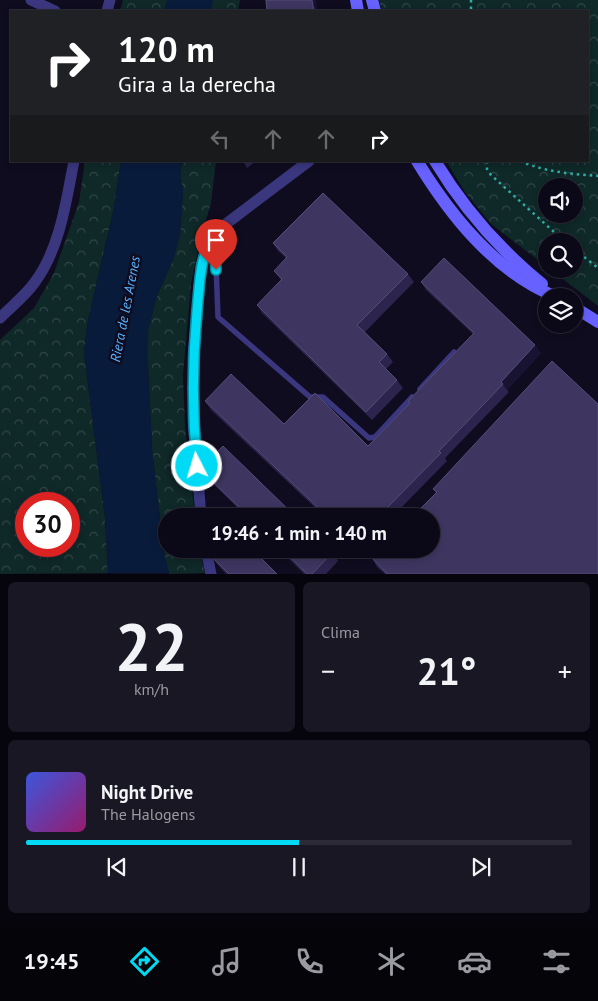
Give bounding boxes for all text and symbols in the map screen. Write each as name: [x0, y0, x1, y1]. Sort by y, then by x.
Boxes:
text: 120 m: [118, 26, 215, 72]
icon: right: [35, 30, 100, 95]
text: Gira a la derecha: [118, 70, 276, 98]
icon: left: [206, 125, 234, 153]
icon: ahead: [259, 125, 287, 153]
icon: ahead: [312, 125, 340, 153]
icon: right: [365, 125, 393, 153]
map controls: [538, 178, 583, 333]
button: sound: [538, 178, 583, 223]
pin: [195, 219, 237, 270]
icon: arrive: [202, 226, 230, 254]
button: search: [538, 233, 583, 278]
water label: Riera de les Arenes: [106, 254, 144, 364]
button: layers: [538, 288, 583, 333]
position arrow: [170, 439, 222, 491]
speed limit sign: 30: [15, 492, 80, 557]
text: 19:46 · 1 min · 140 m: [211, 521, 387, 545]
text: 22: [115, 604, 188, 688]
text: Clima: [321, 622, 360, 642]
text: 21°: [417, 646, 476, 695]
text: −: [321, 652, 335, 689]
text: +: [558, 652, 572, 689]
text: km/h: [134, 679, 169, 699]
text: Night Drive: [101, 780, 193, 804]
text: The Halogens: [101, 804, 195, 824]
icon: previous: [103, 853, 131, 881]
icon: pause: [285, 853, 313, 881]
icon: next: [467, 853, 495, 881]
icon: directions: [127, 944, 162, 979]
icon: music: [209, 944, 244, 979]
icon: phone: [292, 944, 327, 979]
icon: climate: [374, 944, 409, 979]
icon: car: [457, 944, 492, 979]
icon: filters: [539, 944, 574, 979]
text: 19:45: [24, 947, 80, 975]

